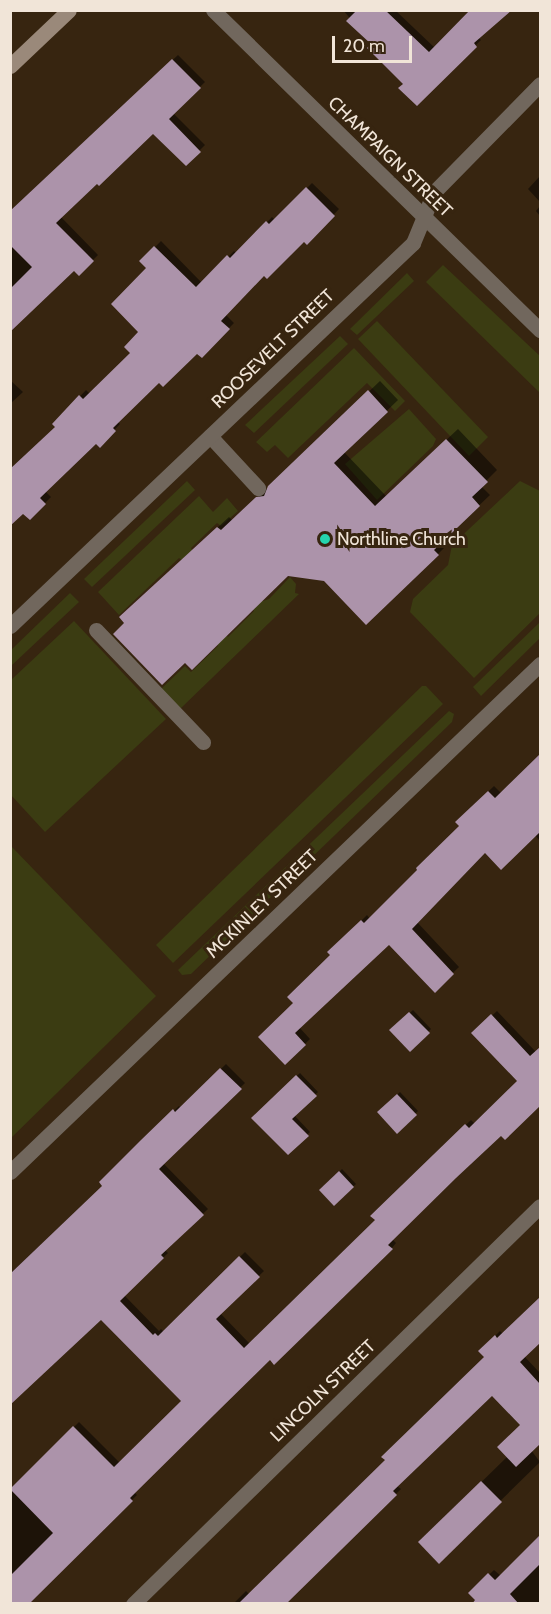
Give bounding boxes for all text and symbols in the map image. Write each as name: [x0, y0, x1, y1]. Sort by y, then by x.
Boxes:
scale bar: [335, 24, 414, 62]
text: 20 m: [343, 35, 385, 57]
street label: CHAMPAIGN STREET: [324, 92, 456, 222]
street label: ROOSEVELT STREET: [207, 285, 339, 413]
place label: Northline Church: [337, 528, 466, 550]
marker: Northline Church: [318, 532, 332, 546]
street label: MCKINLEY STREET: [202, 845, 322, 963]
street label: LINCOLN STREET: [266, 1336, 380, 1446]

